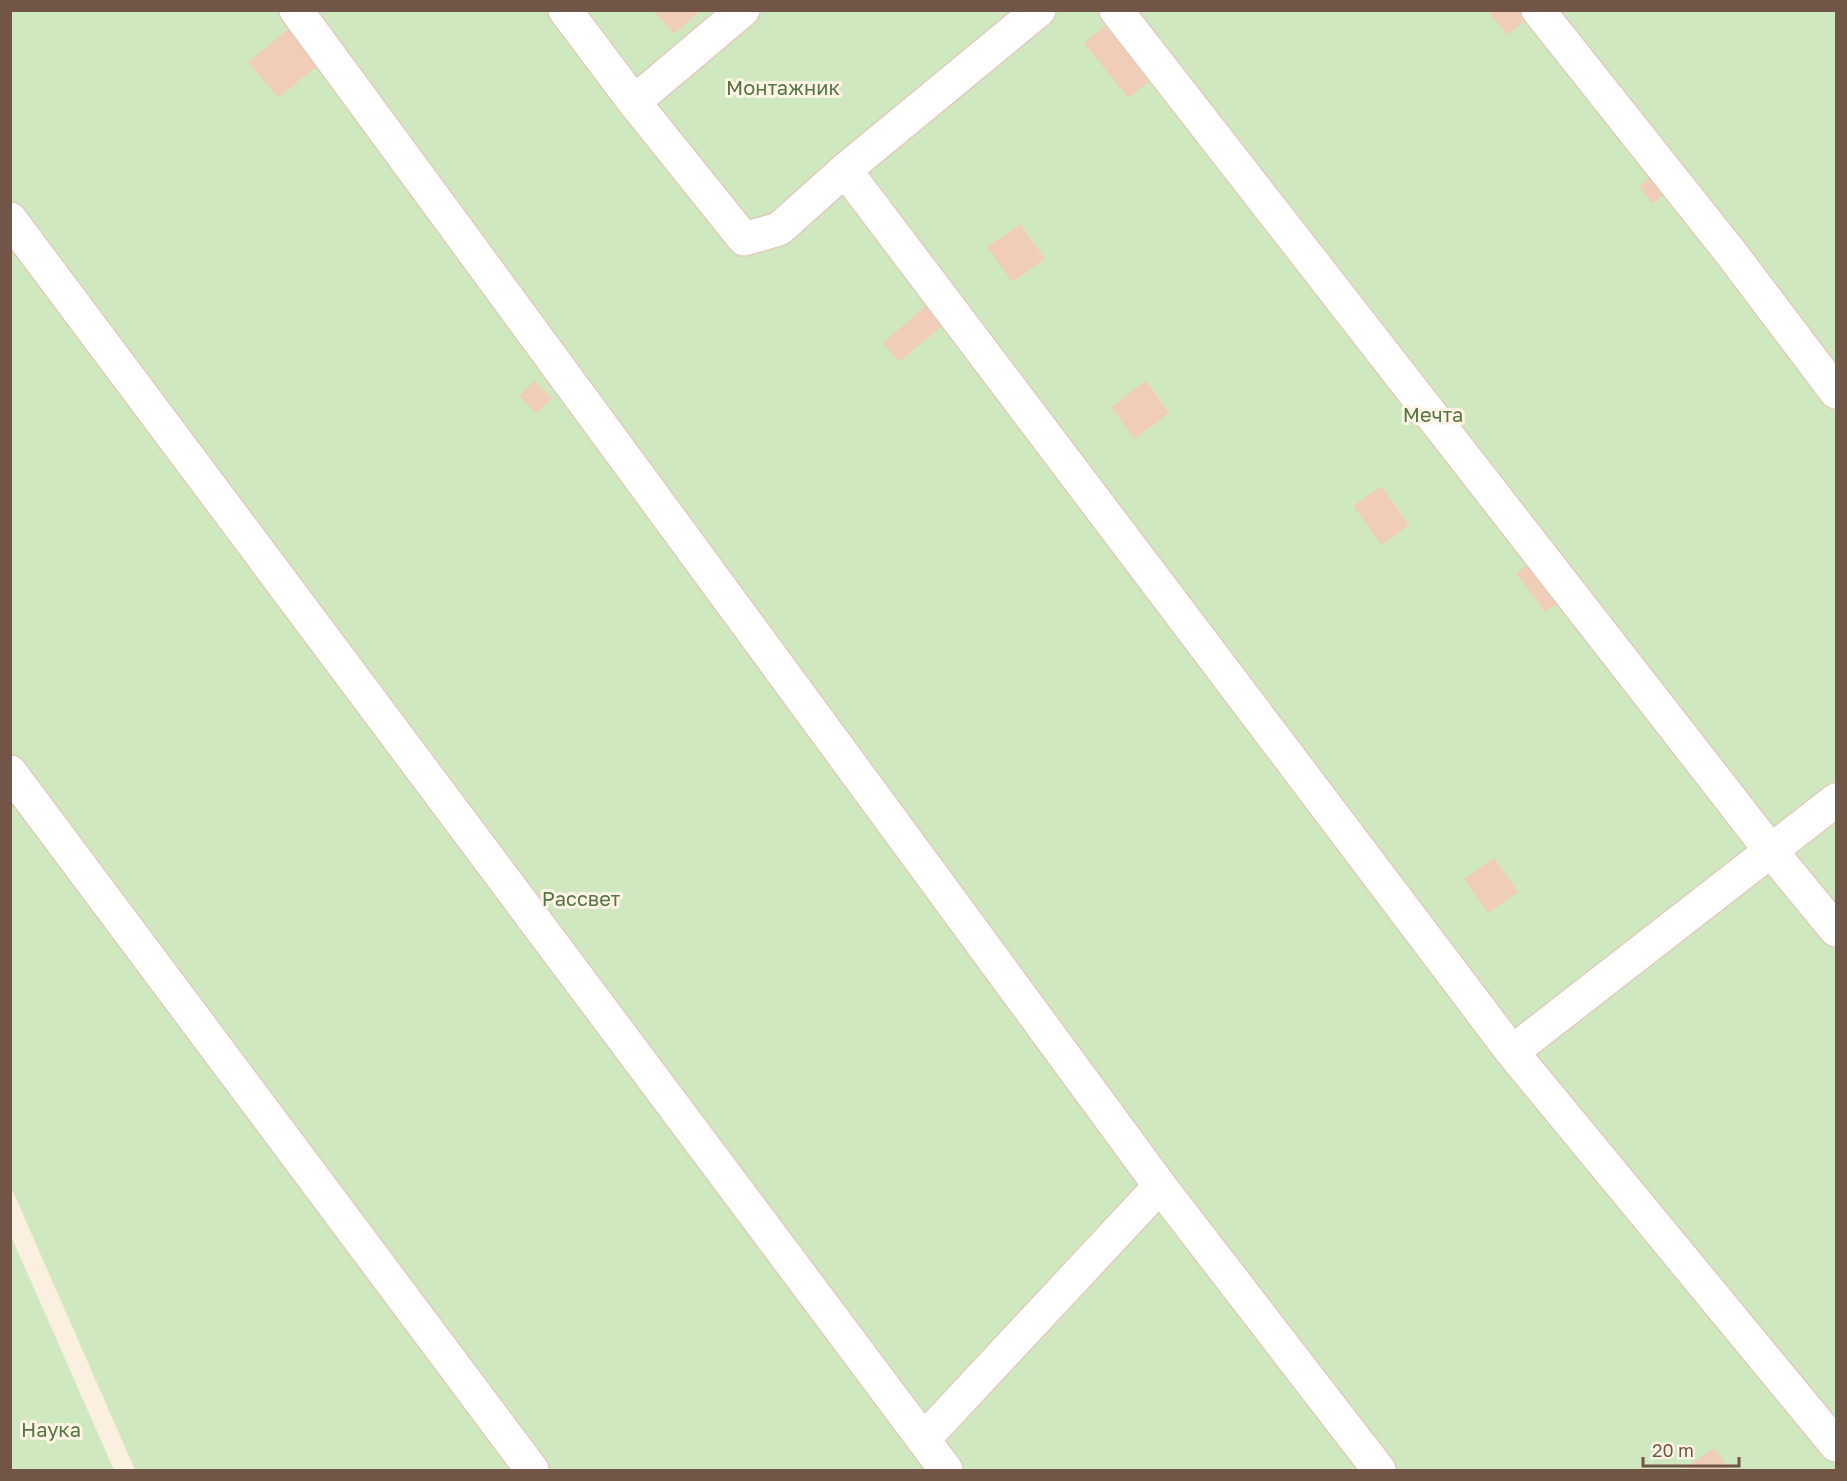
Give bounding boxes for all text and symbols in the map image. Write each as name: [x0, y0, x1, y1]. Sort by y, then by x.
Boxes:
park label: Монтажник: [726, 75, 840, 99]
park label: Мечта: [1403, 402, 1463, 426]
park label: Рассвет: [542, 886, 621, 910]
park label: Наука: [21, 1417, 81, 1441]
scale bar: [1643, 1430, 1739, 1468]
text: 20 m: [1652, 1439, 1694, 1461]

